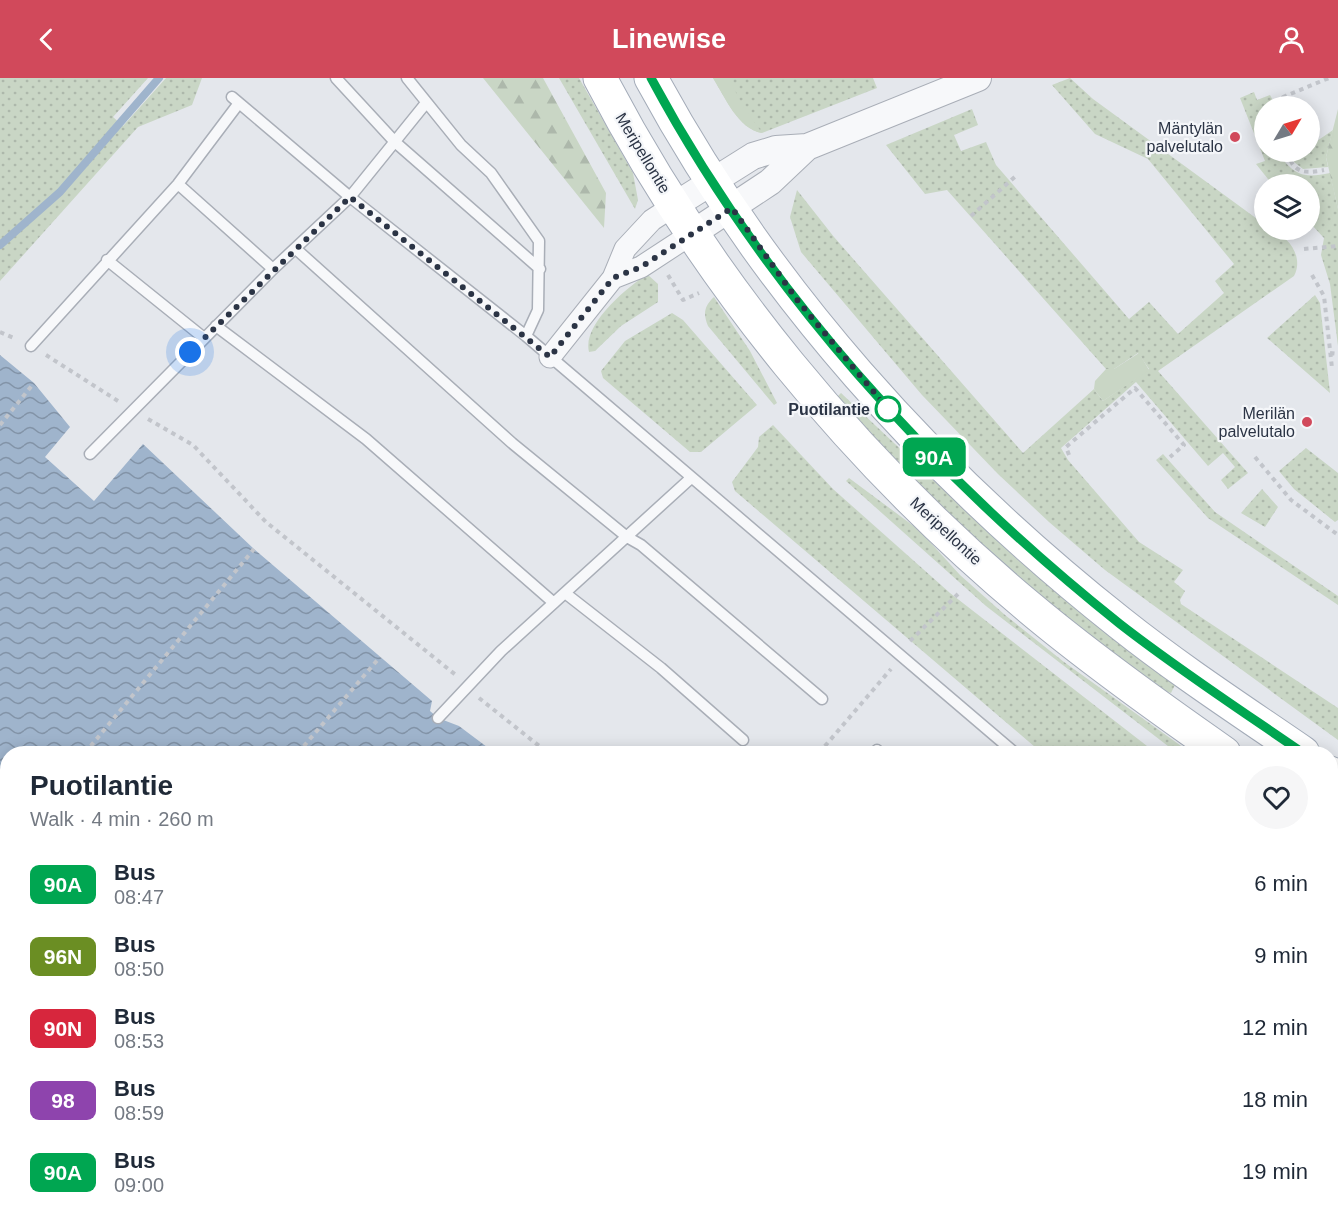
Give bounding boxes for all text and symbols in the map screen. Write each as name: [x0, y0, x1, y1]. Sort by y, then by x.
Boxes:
icon: back: [30, 23, 63, 56]
icon: person: [1275, 23, 1308, 56]
text: Linewise: [612, 24, 726, 54]
north arrow: [1254, 96, 1320, 162]
map controls: [1254, 96, 1320, 240]
street label: Meripellontie: [612, 110, 674, 196]
place label: Mäntylän palvelutalo: [1147, 120, 1223, 155]
marker: Mäntylän palvelutalo: [1228, 130, 1242, 144]
button: layers: [1254, 174, 1320, 240]
your location: [175, 337, 205, 367]
marker: Puotilantie: [875, 396, 901, 422]
place label: Puotilantie: [788, 401, 870, 418]
place label: Merilän palvelutalo: [1219, 405, 1295, 440]
marker: Merilän palvelutalo: [1300, 415, 1314, 429]
line badge: 90A: [900, 438, 968, 476]
text: 90A: [915, 446, 953, 469]
street label: Meripellontie: [907, 494, 985, 568]
button: heart: [1245, 766, 1308, 829]
text: Puotilantie: [30, 770, 173, 801]
text: Walk · 4 min · 260 m: [30, 808, 214, 830]
text: Bus: [114, 860, 156, 885]
text: 6 min: [1254, 871, 1308, 896]
text: 90A: [44, 873, 82, 896]
text: 08:47: [114, 886, 164, 908]
text: Bus: [114, 932, 156, 957]
text: 9 min: [1254, 943, 1308, 968]
text: 96N: [44, 945, 82, 968]
text: 08:50: [114, 958, 164, 980]
text: Bus: [114, 1004, 156, 1029]
text: 12 min: [1242, 1015, 1308, 1040]
text: 90N: [44, 1017, 82, 1040]
text: 08:53: [114, 1030, 164, 1052]
text: Bus: [114, 1076, 156, 1101]
text: 18 min: [1242, 1087, 1308, 1112]
text: 98: [51, 1089, 75, 1112]
text: 08:59: [114, 1102, 164, 1124]
text: Bus: [114, 1148, 156, 1173]
text: 19 min: [1242, 1159, 1308, 1184]
text: 90A: [44, 1161, 82, 1184]
text: 09:00: [114, 1174, 164, 1196]

